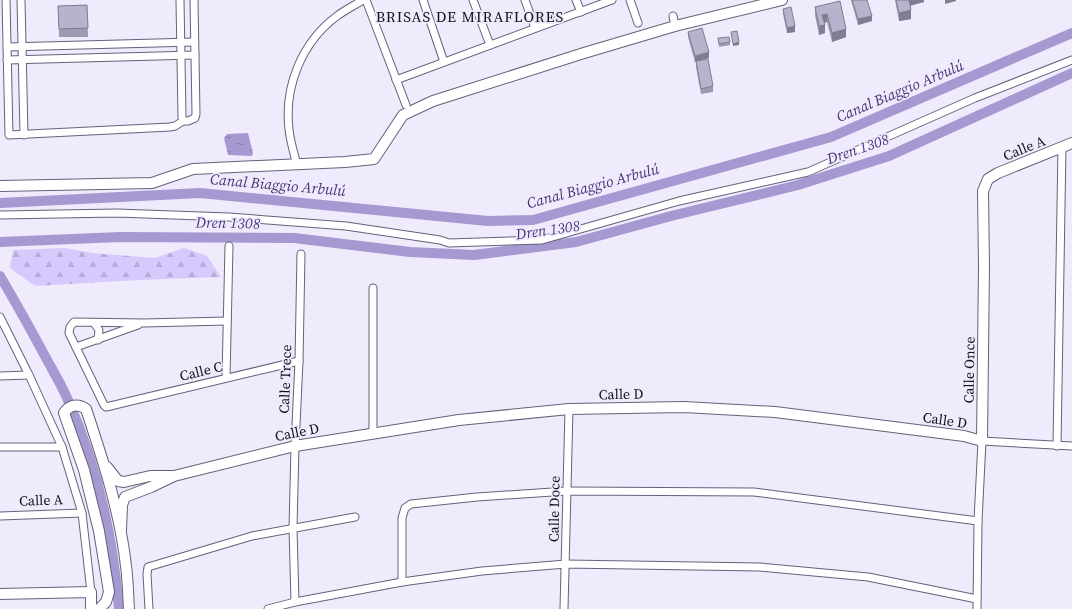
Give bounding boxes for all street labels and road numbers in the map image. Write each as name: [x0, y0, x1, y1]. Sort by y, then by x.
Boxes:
street label: Calle A: [1000, 130, 1049, 166]
street label: Calle Once: [958, 336, 980, 404]
street label: Calle Trece: [274, 344, 296, 414]
street label: Calle C: [177, 356, 225, 386]
street label: Calle D: [599, 384, 644, 404]
street label: Calle D: [921, 407, 969, 433]
street label: Calle D: [273, 418, 321, 446]
street label: Calle Doce: [543, 476, 565, 542]
street label: Calle A: [19, 489, 64, 511]

